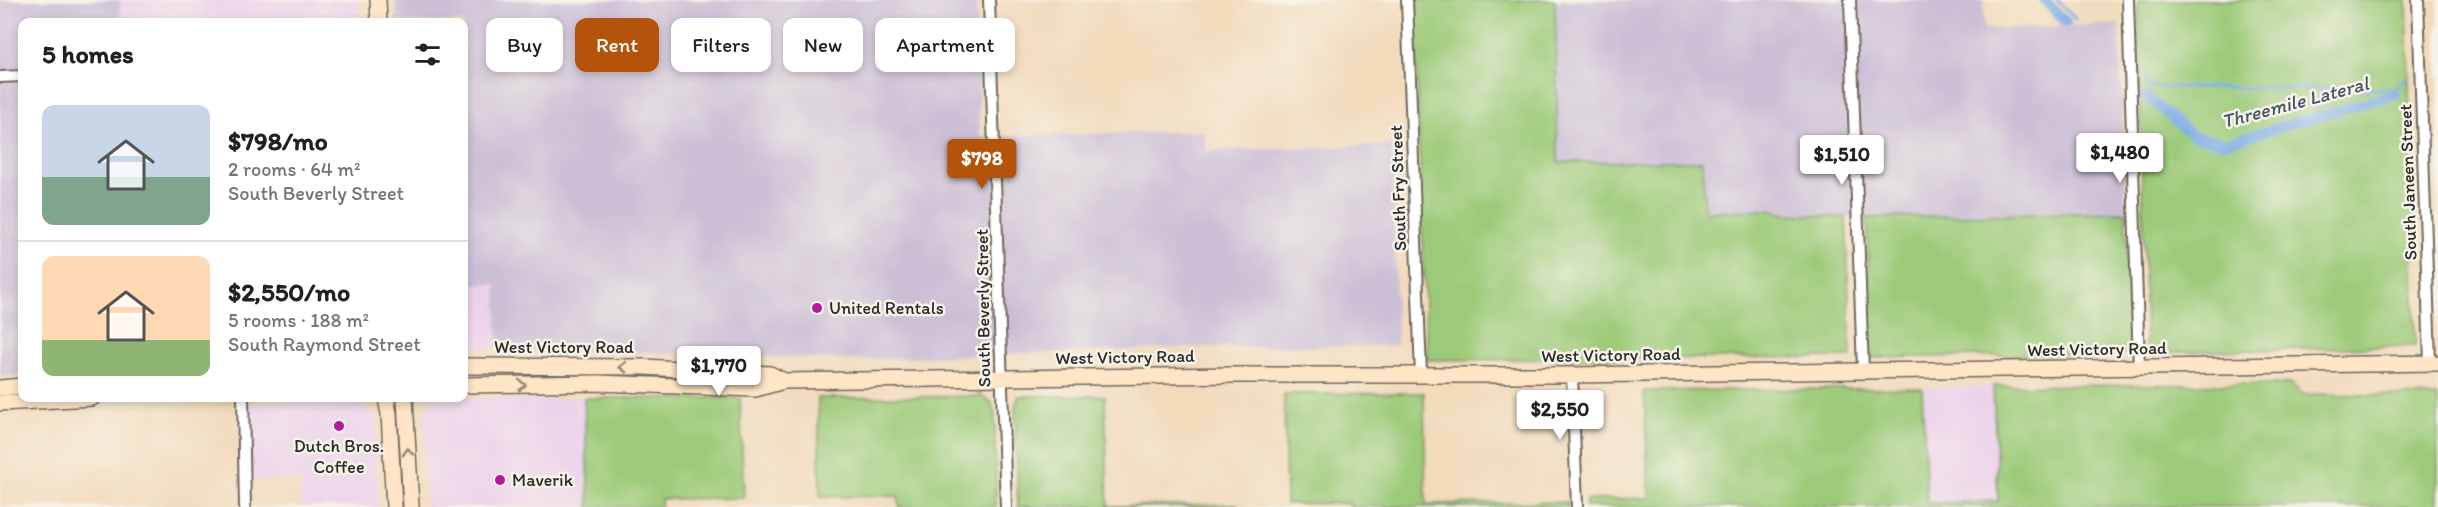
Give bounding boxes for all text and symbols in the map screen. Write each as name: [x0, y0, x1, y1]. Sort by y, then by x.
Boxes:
chip: Buy: [486, 18, 563, 72]
chip: Rent: [575, 18, 659, 72]
chip: Filters: [671, 18, 771, 72]
chip: New: [783, 18, 863, 72]
chip: Apartment: [875, 18, 1015, 72]
text: 5 homes: [42, 38, 134, 70]
icon: filters: [411, 38, 444, 71]
water label: Threemile Lateral: [2219, 70, 2372, 133]
street label: South Janeen Street: [2394, 103, 2422, 261]
street label: South Fry Street: [1385, 124, 1411, 251]
text: $798/mo: [228, 125, 328, 157]
icon: home: [90, 129, 162, 201]
pin: $1,480: [2071, 133, 2169, 184]
pin: $1,510: [1793, 135, 1891, 186]
pin: $798: [946, 139, 1018, 190]
text: $1,480: [2090, 140, 2150, 164]
text: $1,510: [1814, 142, 1870, 166]
text: $798: [961, 146, 1003, 170]
text: 2 rooms · 64 m²: [228, 157, 360, 181]
text: South Beverly Street: [228, 181, 404, 205]
street label: South Beverly Street: [971, 228, 995, 387]
text: $2,550/mo: [228, 276, 350, 308]
icon: home: [90, 280, 162, 352]
place label: United Rentals: [829, 297, 944, 319]
marker: United Rentals: [810, 301, 824, 315]
text: 5 rooms · 188 m²: [228, 308, 369, 332]
text: South Raymond Street: [228, 332, 421, 356]
street label: West Victory Road: [494, 336, 634, 358]
street label: West Victory Road: [2027, 337, 2167, 361]
street label: West Victory Road: [1541, 343, 1681, 367]
street label: West Victory Road: [1055, 345, 1195, 369]
pin: $1,770: [670, 346, 768, 397]
text: $1,770: [691, 353, 747, 377]
one-way arrow: [618, 361, 627, 373]
one-way arrow: [517, 379, 526, 391]
pin: $2,550: [1511, 390, 1609, 441]
text: $2,550: [1531, 397, 1589, 421]
marker: Dutch Bros. Coffee: [332, 419, 346, 433]
place label: Dutch Bros. Coffee: [294, 435, 384, 478]
one-way arrow: [402, 448, 415, 457]
place label: Maverik: [512, 469, 574, 491]
marker: Maverik: [493, 473, 507, 487]

